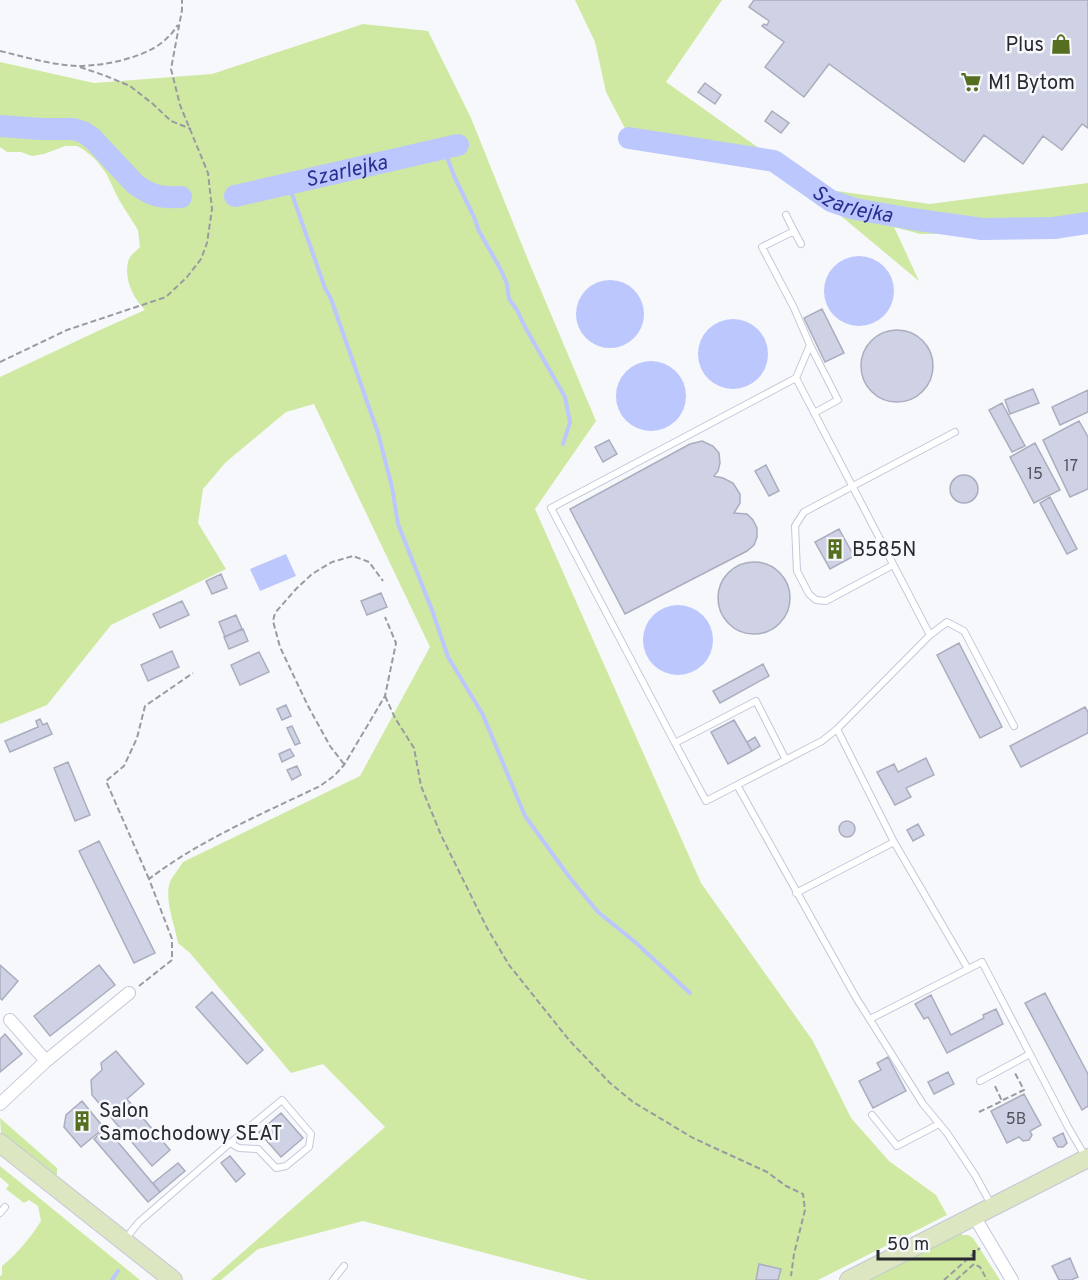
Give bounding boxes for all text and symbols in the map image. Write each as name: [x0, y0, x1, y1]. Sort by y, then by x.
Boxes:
shop icon: Plus: [1049, 32, 1073, 56]
place label: Plus: [1006, 33, 1044, 59]
supermarket icon: M1 Bytom: [959, 70, 983, 94]
place label: M1 Bytom: [988, 71, 1075, 97]
water label: Szarlejka: [303, 150, 390, 195]
water label: Szarlejka: [806, 180, 895, 230]
house number: 17: [1064, 457, 1078, 477]
house number: 15: [1027, 465, 1043, 485]
building icon: B585N: [823, 537, 847, 561]
place label: B585N: [852, 538, 916, 564]
place label: Salon Samochodowy SEAT: [99, 1099, 282, 1148]
building icon: Salon Samochodowy SEAT: [70, 1109, 94, 1133]
house number: 5B: [1006, 1110, 1026, 1130]
scale bar: [878, 1223, 974, 1261]
text: 50 m: [887, 1234, 929, 1257]

